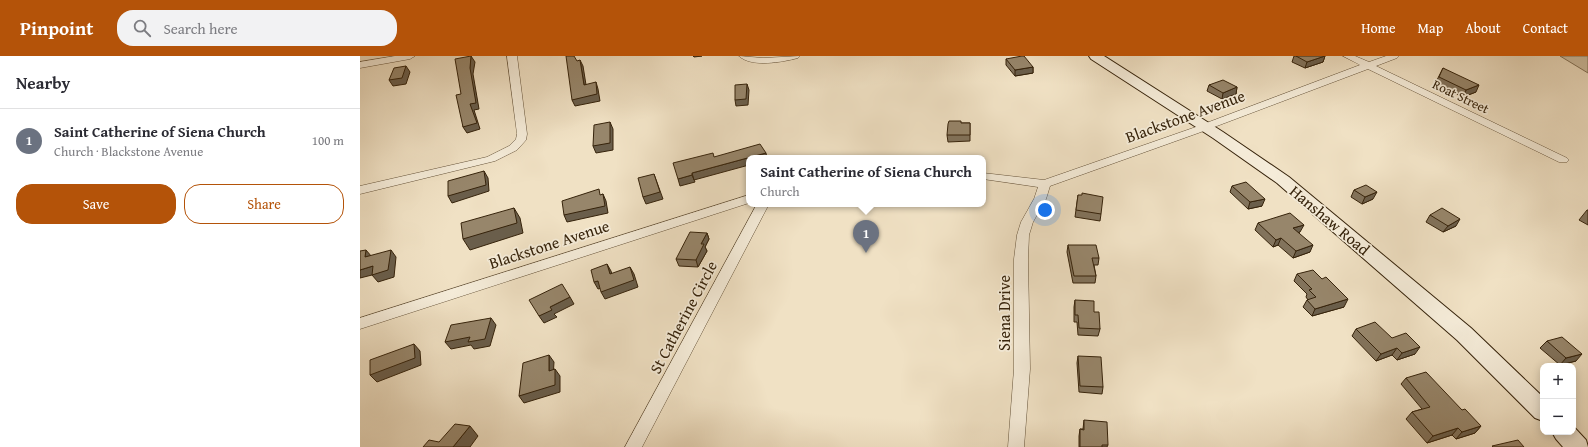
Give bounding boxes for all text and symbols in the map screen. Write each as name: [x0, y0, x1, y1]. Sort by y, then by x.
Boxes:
search box: [117, 10, 397, 46]
text: Pinpoint: [20, 14, 93, 42]
icon: search: [131, 17, 153, 39]
text: Search here: [163, 18, 237, 39]
text: Home: [1361, 18, 1396, 38]
text: Map: [1418, 18, 1443, 38]
text: About: [1465, 18, 1501, 38]
text: Contact: [1523, 18, 1568, 38]
text: Nearby: [16, 70, 70, 95]
street label: Roat Street: [1429, 75, 1493, 118]
street label: Blackstone Avenue: [1122, 83, 1248, 149]
text: Saint Catherine of Siena Church: [54, 121, 266, 142]
text: 1: [26, 131, 32, 150]
text: 100 m: [312, 131, 344, 150]
text: Church · Blackstone Avenue: [54, 142, 203, 161]
popup: [746, 155, 986, 207]
text: Saint Catherine of Siena Church: [760, 161, 972, 182]
street label: Hanshaw Road: [1285, 179, 1376, 261]
text: Church: [760, 182, 800, 201]
button: Save: [16, 184, 176, 224]
button: Share: [184, 184, 344, 224]
your location: [1035, 200, 1055, 220]
street label: Blackstone Avenue: [486, 213, 612, 275]
pin: 1: [853, 220, 879, 253]
street label: St Catherine Circle: [643, 256, 723, 378]
street label: Siena Drive: [992, 275, 1016, 351]
map controls: [1540, 363, 1576, 435]
button: +: [1540, 363, 1576, 399]
button: −: [1540, 399, 1576, 435]

